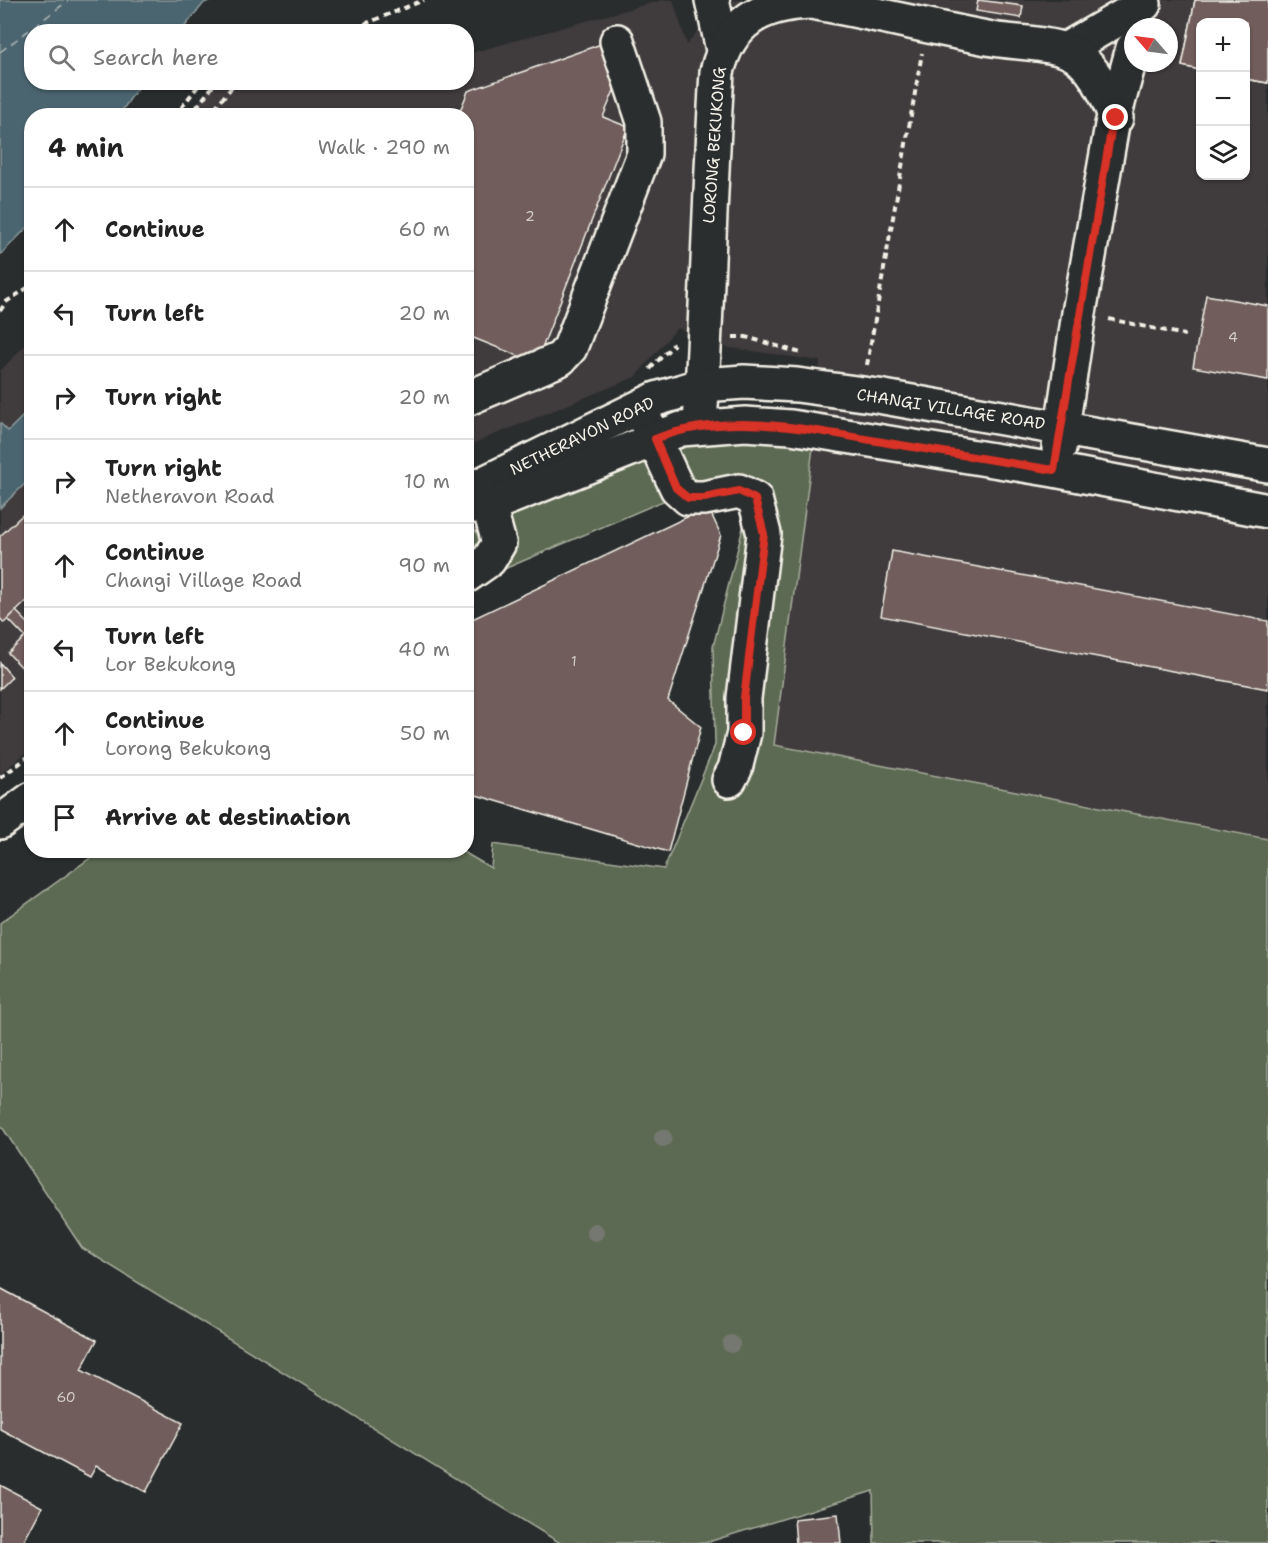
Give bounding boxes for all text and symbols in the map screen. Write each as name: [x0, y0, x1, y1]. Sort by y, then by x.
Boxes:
north arrow: [1124, 18, 1178, 72]
map controls: [1196, 18, 1250, 180]
button: +: [1196, 18, 1250, 72]
search box: [24, 24, 474, 90]
icon: search: [45, 41, 78, 74]
text: Search here: [93, 43, 219, 72]
street label: LORONG BEKUKONG: [698, 66, 730, 224]
button: −: [1196, 72, 1250, 126]
route end: [1102, 104, 1128, 130]
button: layers: [1196, 126, 1250, 180]
text: 4 min: [48, 130, 124, 165]
text: Walk · 290 m: [318, 134, 450, 160]
house number: 2: [525, 207, 535, 225]
icon: ahead: [48, 213, 81, 246]
text: Continue: [105, 215, 205, 244]
text: 60 m: [398, 216, 450, 242]
icon: left: [48, 297, 81, 330]
text: Turn left: [105, 299, 204, 328]
text: 20 m: [399, 300, 450, 326]
house number: 4: [1228, 328, 1238, 346]
icon: right: [48, 381, 81, 414]
text: Turn right: [105, 383, 222, 412]
text: 20 m: [399, 384, 450, 410]
street label: CHANGI VILLAGE ROAD: [855, 384, 1047, 434]
street label: NETHERAVON ROAD: [506, 392, 658, 480]
text: Turn right: [105, 454, 222, 483]
icon: right: [48, 465, 81, 498]
text: 10 m: [404, 468, 450, 494]
text: Netheravon Road: [105, 483, 274, 509]
text: Continue: [105, 538, 205, 567]
icon: ahead: [48, 549, 81, 582]
text: 90 m: [398, 552, 450, 578]
text: Changi Village Road: [105, 567, 302, 593]
text: Turn left: [105, 622, 204, 651]
icon: left: [48, 633, 81, 666]
text: 40 m: [398, 636, 450, 662]
text: Lor Bekukong: [105, 651, 236, 677]
house number: 1: [571, 652, 577, 670]
text: Continue: [105, 706, 205, 735]
icon: ahead: [48, 717, 81, 750]
route start: [730, 719, 756, 745]
text: 50 m: [400, 720, 450, 746]
text: Lorong Bekukong: [105, 735, 271, 761]
icon: arrive: [48, 801, 81, 834]
text: Arrive at destination: [105, 803, 351, 832]
house number: 60: [56, 1388, 76, 1406]

